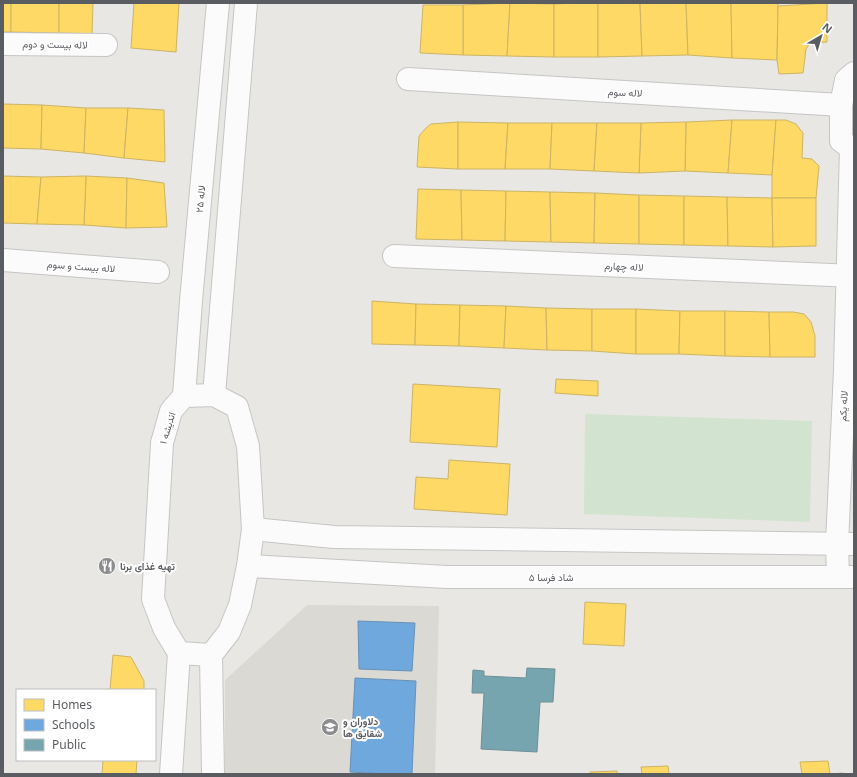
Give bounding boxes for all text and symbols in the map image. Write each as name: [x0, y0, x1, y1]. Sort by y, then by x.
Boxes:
north arrow: [801, 16, 841, 56]
text: N: [819, 19, 836, 36]
street label: لاله بیست و دوم: [22, 36, 88, 52]
street label: لاله سوم: [607, 84, 643, 100]
street label: لاله ۲۵: [192, 185, 208, 213]
street label: لاله بیست و سوم: [46, 257, 116, 275]
street label: لاله چهارم: [604, 258, 644, 275]
street label: لاله یکم: [835, 390, 851, 422]
street label: اندیشه ۱: [156, 410, 178, 446]
restaurant icon: تهیه غذای برنا: [97, 556, 117, 576]
place label: تهیه غذای برنا: [120, 559, 175, 573]
street label: شاد فرسا ۵: [529, 570, 573, 584]
legend: [16, 689, 156, 761]
text: Homes: [52, 696, 92, 713]
place label: دلاوران و شقایق ها: [343, 714, 382, 740]
text: Schools: [52, 716, 95, 733]
school or university icon: دلاوران و شقایق ها: [320, 717, 340, 737]
text: Public: [52, 736, 86, 753]

